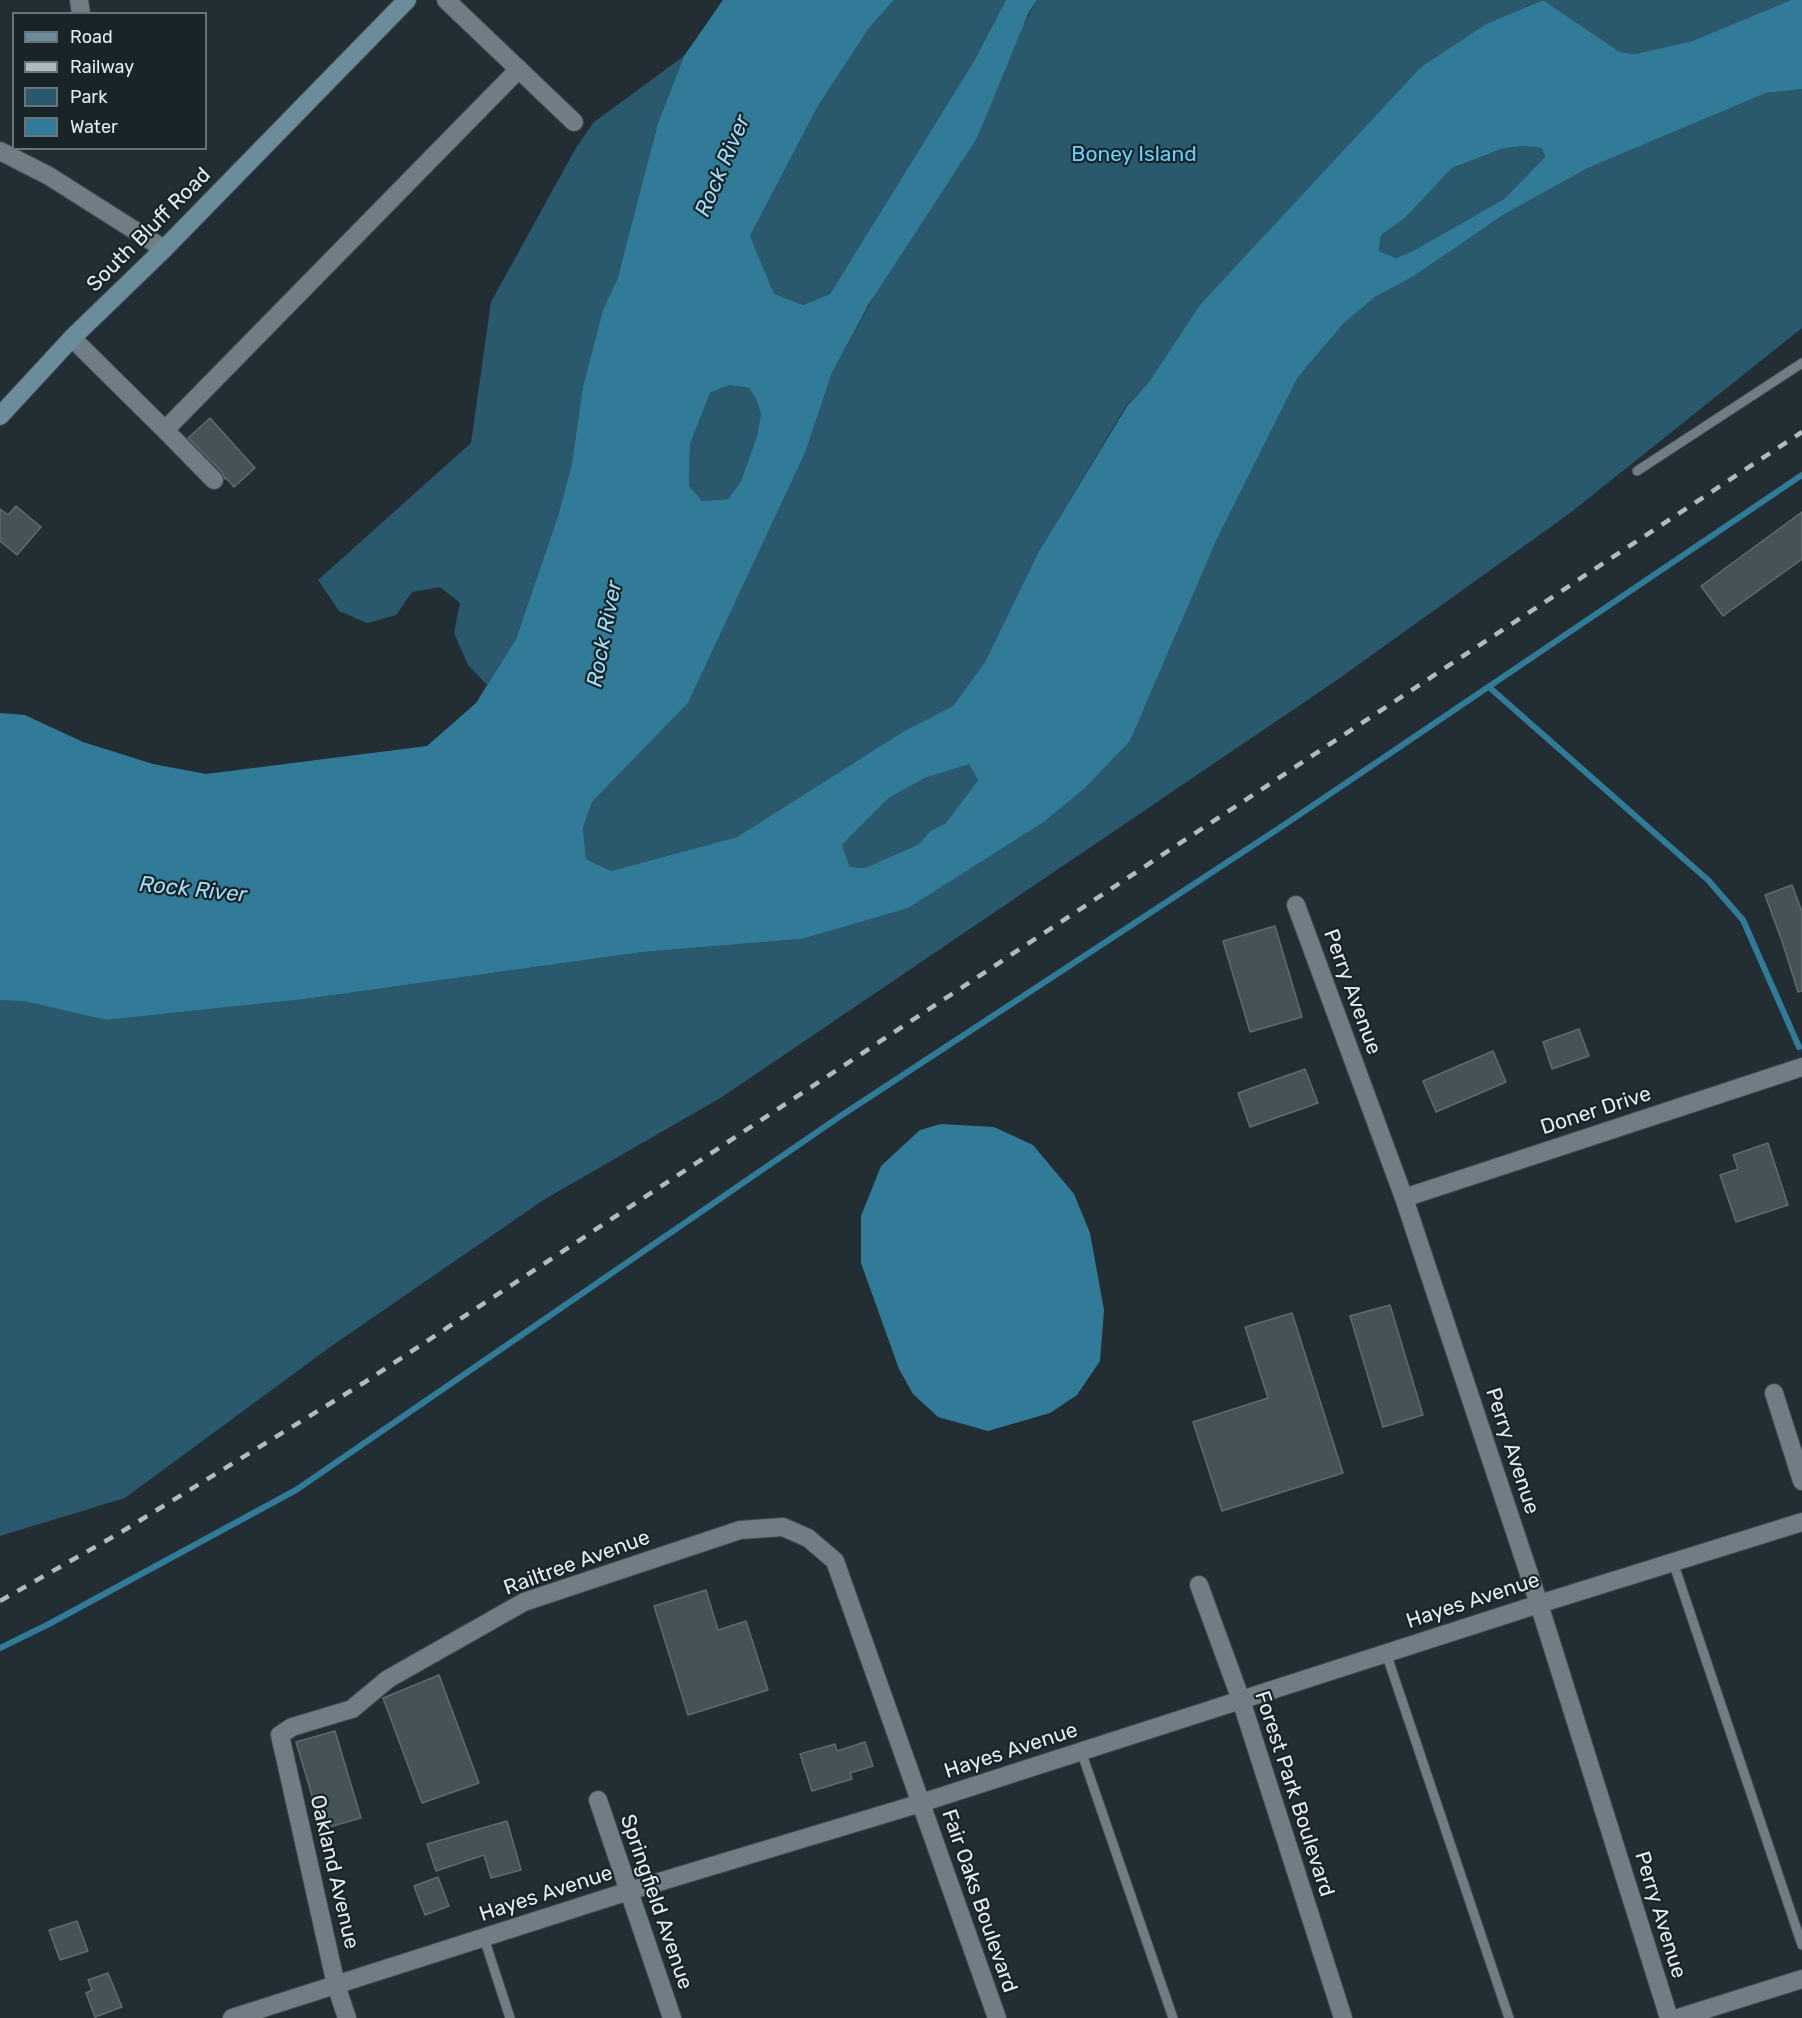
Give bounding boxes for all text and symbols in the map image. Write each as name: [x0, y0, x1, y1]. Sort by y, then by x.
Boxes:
legend: [12, 12, 207, 150]
text: Road: [70, 26, 113, 48]
text: Railway: [70, 56, 134, 78]
text: Park: [70, 86, 107, 108]
water label: Rock River: [690, 111, 756, 221]
text: Water: [70, 116, 118, 138]
park label: Boney Island: [1071, 142, 1197, 168]
street label: South Bluff Road: [82, 163, 216, 297]
water label: Rock River: [582, 578, 628, 690]
water label: Rock River: [138, 871, 248, 909]
street label: Perry Avenue: [1318, 926, 1386, 1058]
street label: Doner Drive: [1538, 1081, 1654, 1141]
street label: Perry Avenue: [1480, 1385, 1544, 1517]
street label: Railtree Avenue: [500, 1525, 654, 1601]
street label: Hayes Avenue: [1403, 1568, 1543, 1634]
street label: Forest Park Boulevard: [1249, 1688, 1339, 1900]
street label: Hayes Avenue: [941, 1718, 1081, 1784]
street label: Oakland Avenue: [304, 1793, 364, 1951]
street label: Fair Oaks Boulevard: [936, 1806, 1022, 1996]
street label: Springfield Avenue: [614, 1811, 698, 1993]
street label: Perry Avenue: [1629, 1849, 1691, 1981]
street label: Hayes Avenue: [476, 1861, 616, 1927]

